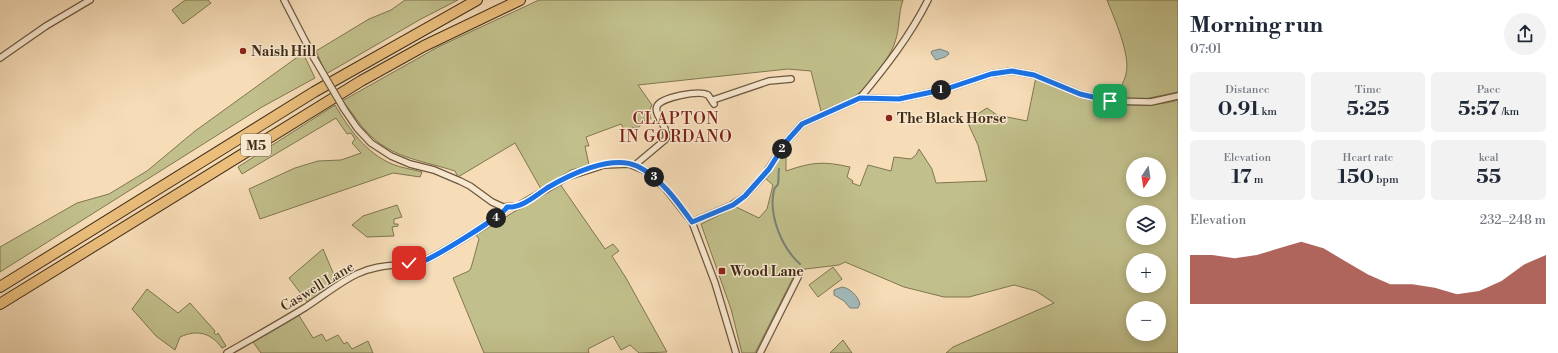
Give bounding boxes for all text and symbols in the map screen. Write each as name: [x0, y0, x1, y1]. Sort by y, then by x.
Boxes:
text: Morning run: [1190, 12, 1323, 39]
button: share: [1504, 13, 1546, 55]
text: 07:01: [1190, 41, 1222, 57]
place label: Naish Hill: [251, 43, 316, 61]
marker: Naish Hill: [238, 46, 248, 56]
pin: 1: [931, 80, 951, 100]
text: 1: [938, 83, 944, 97]
text: Distance: [1225, 83, 1270, 97]
text: Time: [1355, 83, 1381, 97]
text: Pace: [1477, 83, 1500, 97]
pin: [1093, 84, 1127, 118]
icon: arrive: [1099, 90, 1121, 112]
text: 0.91: [1218, 97, 1259, 122]
text: 5:25: [1347, 97, 1389, 122]
text: 5:57: [1458, 97, 1500, 122]
text: km: [1259, 105, 1277, 119]
text: /km: [1500, 105, 1519, 119]
district label: CLAPTON IN GORDANO: [619, 109, 733, 147]
place label: The Black Horse: [897, 110, 1007, 128]
marker: The Black Horse: [884, 113, 894, 123]
road number: M5: [241, 134, 271, 156]
pin: 2: [772, 139, 792, 159]
text: 2: [779, 142, 785, 156]
text: Elevation: [1224, 151, 1271, 165]
text: Heart rate: [1343, 151, 1393, 165]
text: kcal: [1479, 151, 1499, 165]
north arrow: [1126, 157, 1166, 197]
map controls: [1126, 157, 1166, 341]
text: 17: [1231, 165, 1252, 190]
text: 150: [1337, 165, 1374, 190]
text: 55: [1476, 165, 1501, 190]
pin: 3: [644, 167, 664, 187]
text: 3: [651, 170, 657, 184]
text: m: [1252, 173, 1263, 187]
text: bpm: [1374, 173, 1399, 187]
button: layers: [1126, 205, 1166, 245]
pin: 4: [486, 208, 506, 228]
text: 4: [492, 211, 500, 225]
text: Elevation: [1190, 212, 1246, 228]
text: 232–248 m: [1480, 212, 1546, 228]
pin: [392, 246, 426, 280]
icon: check: [398, 252, 420, 274]
button: +: [1126, 253, 1166, 293]
street label: Caswell Lane: [277, 258, 358, 316]
place label: Wood Lane: [729, 263, 804, 281]
marker: Wood Lane: [717, 266, 727, 276]
button: −: [1126, 301, 1166, 341]

